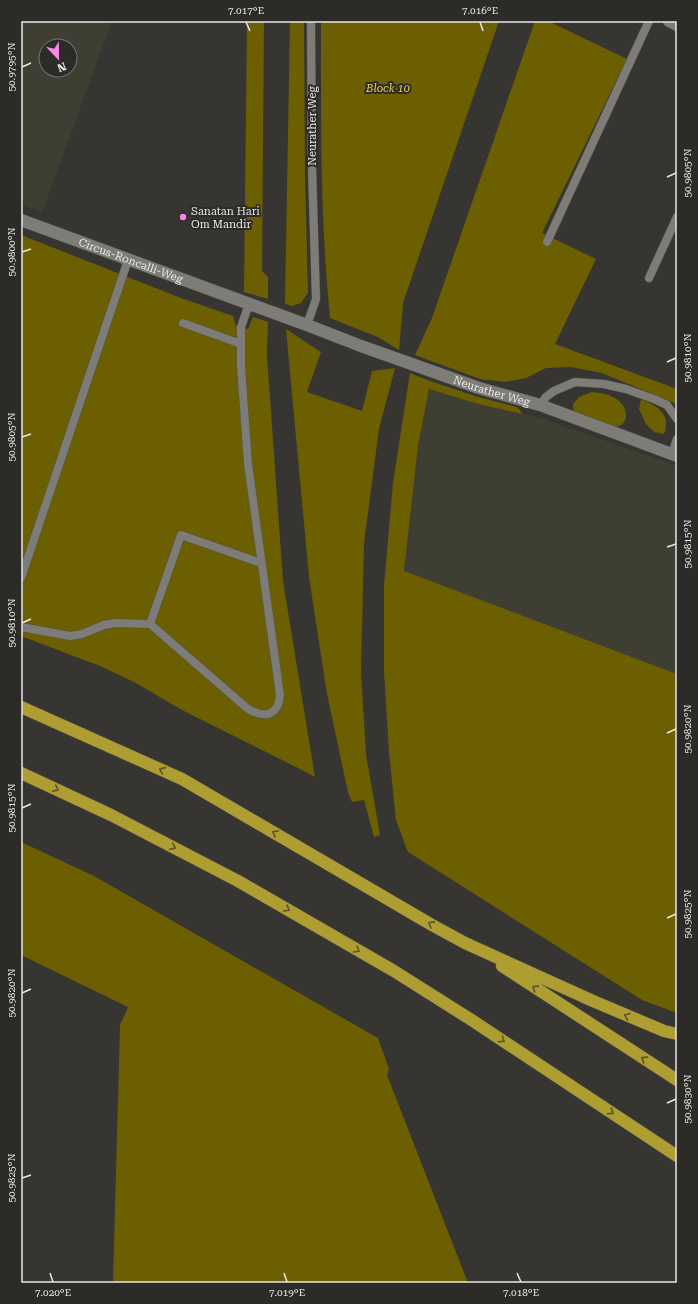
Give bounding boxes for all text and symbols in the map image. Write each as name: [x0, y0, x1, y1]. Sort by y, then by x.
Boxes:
text: 7.017°E: [228, 5, 264, 16]
text: 7.016°E: [462, 5, 498, 16]
north arrow: [38, 38, 78, 78]
text: 50.9795°N: [6, 42, 17, 92]
text: N: [55, 59, 68, 75]
park label: Block 10: [365, 82, 410, 95]
street label: Neurather Weg: [306, 86, 319, 166]
text: 50.9805°N: [682, 148, 693, 198]
place label: Sanatan Hari Om Mandir: [191, 205, 260, 231]
marker: Sanatan Hari Om Mandir: [178, 212, 188, 222]
text: 50.9800°N: [6, 227, 17, 277]
street label: Circus-Roncalli-Weg: [77, 235, 186, 286]
text: 50.9810°N: [682, 333, 693, 383]
street label: Neurather Weg: [452, 373, 532, 409]
text: 50.9805°N: [6, 412, 17, 462]
text: 50.9815°N: [682, 519, 693, 569]
text: 50.9810°N: [6, 598, 17, 648]
text: 50.9820°N: [682, 704, 693, 754]
one-way arrow: [159, 767, 166, 775]
text: 50.9815°N: [6, 783, 17, 833]
one-way arrow: [53, 785, 60, 793]
one-way arrow: [272, 831, 279, 838]
one-way arrow: [169, 842, 176, 850]
text: 50.9825°N: [682, 889, 693, 939]
one-way arrow: [283, 905, 290, 912]
one-way arrow: [428, 922, 435, 929]
one-way arrow: [353, 945, 360, 952]
text: 50.9820°N: [6, 968, 17, 1018]
one-way arrow: [532, 985, 539, 993]
one-way arrow: [624, 1012, 631, 1020]
one-way arrow: [498, 1036, 505, 1043]
one-way arrow: [641, 1056, 648, 1064]
text: 50.9830°N: [682, 1074, 693, 1124]
one-way arrow: [606, 1107, 613, 1114]
text: 50.9825°N: [6, 1153, 17, 1203]
text: 7.020°E: [35, 1287, 71, 1298]
text: 7.019°E: [269, 1287, 305, 1298]
text: 7.018°E: [503, 1287, 539, 1298]

